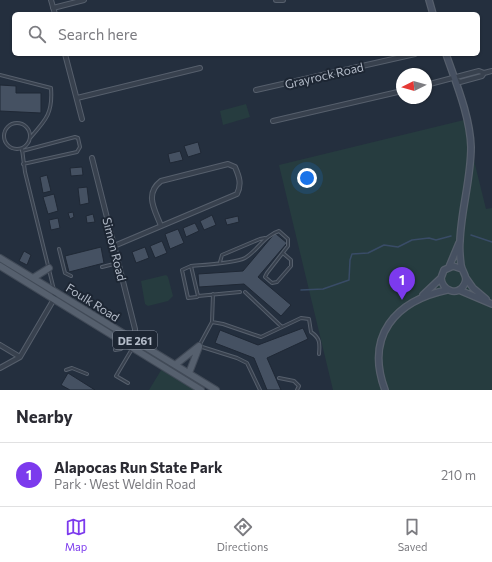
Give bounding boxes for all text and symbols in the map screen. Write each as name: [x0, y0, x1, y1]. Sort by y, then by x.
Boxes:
search box: [12, 12, 480, 56]
icon: search: [26, 23, 48, 45]
text: Search here: [58, 25, 137, 43]
street label: Grayrock Road: [283, 59, 365, 91]
north arrow: [396, 68, 432, 104]
your location: [297, 168, 317, 188]
street label: Simon Road: [100, 216, 130, 282]
pin: 1: [389, 267, 415, 300]
street label: Foulk Road: [64, 280, 122, 324]
road number: DE 261: [113, 331, 157, 349]
text: Nearby: [16, 406, 73, 427]
text: Alapocas Run State Park: [54, 458, 223, 476]
text: 1: [26, 467, 32, 483]
text: 210 m: [441, 467, 476, 483]
text: Park · West Weldin Road: [54, 476, 196, 492]
tab: Map: [65, 516, 87, 553]
tab: Directions: [217, 516, 268, 553]
tab: Saved: [398, 516, 427, 553]

